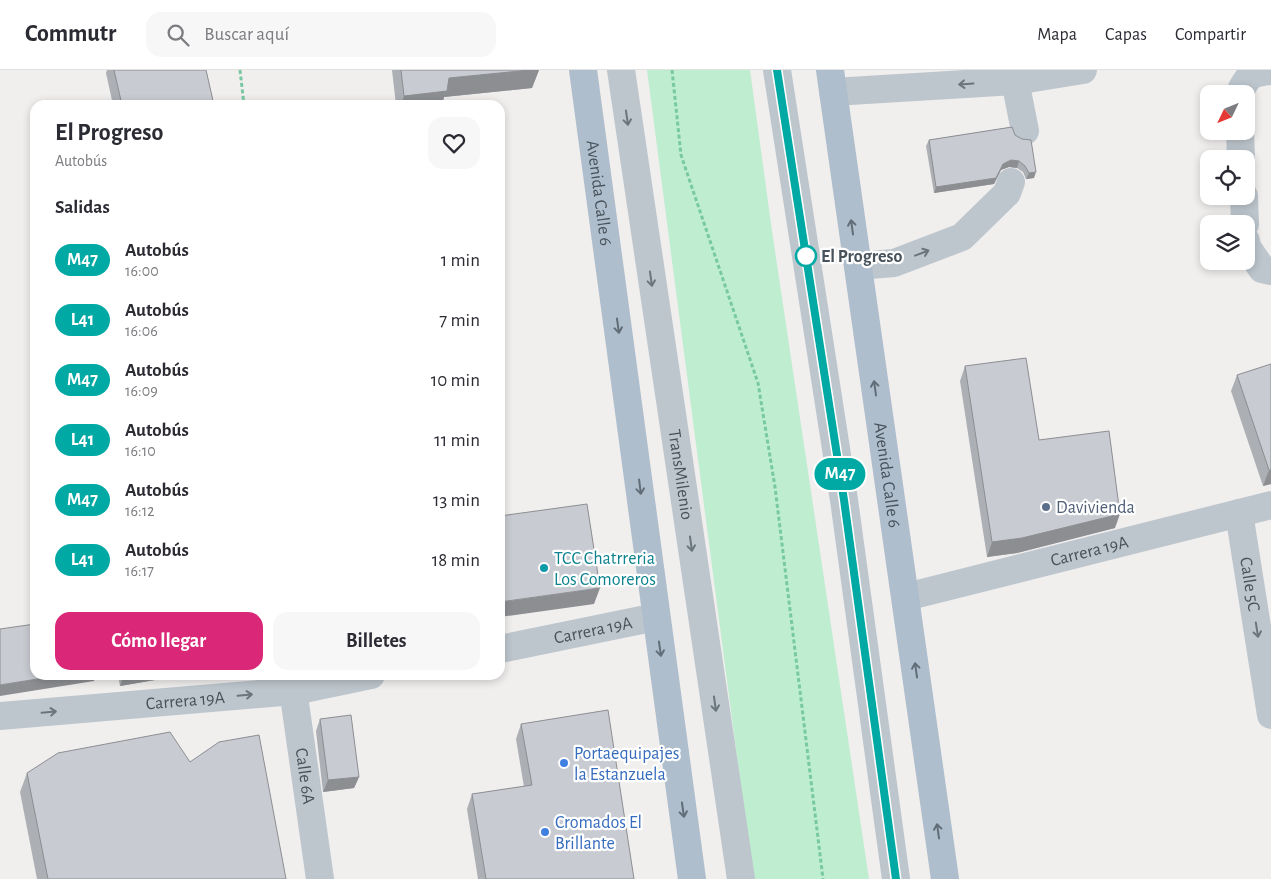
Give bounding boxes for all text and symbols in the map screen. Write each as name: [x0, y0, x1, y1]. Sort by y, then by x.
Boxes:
search box: [146, 12, 496, 57]
icon: search: [164, 21, 192, 49]
text: Commutr: [25, 22, 116, 46]
text: Buscar aquí: [204, 25, 289, 44]
text: Mapa: [1037, 26, 1077, 44]
text: Capas: [1105, 26, 1147, 44]
text: Compartir: [1175, 26, 1246, 44]
one-way arrow: [959, 80, 975, 89]
north arrow: [1200, 85, 1255, 140]
map controls: [1200, 85, 1255, 270]
one-way arrow: [623, 110, 633, 126]
button: heart: [428, 117, 480, 169]
text: El Progreso: [55, 121, 163, 145]
street label: Avenida Calle 6: [583, 139, 615, 247]
button: locate: [1200, 150, 1255, 205]
text: Autobús: [55, 153, 107, 169]
text: Salidas: [55, 198, 110, 217]
button: layers: [1200, 215, 1255, 270]
one-way arrow: [847, 219, 857, 235]
text: Autobús: [125, 241, 189, 260]
marker: El Progreso: [795, 245, 817, 267]
one-way arrow: [914, 247, 929, 257]
place label: El Progreso: [821, 248, 902, 266]
text: M47: [67, 251, 98, 269]
text: 1 min: [441, 251, 480, 270]
text: 16:00: [125, 263, 159, 279]
one-way arrow: [647, 271, 657, 287]
text: Autobús: [125, 301, 189, 320]
text: L41: [71, 311, 94, 329]
text: 7 min: [439, 311, 480, 330]
one-way arrow: [613, 318, 623, 334]
text: 16:06: [125, 323, 158, 339]
text: Autobús: [125, 361, 189, 380]
text: M47: [67, 371, 98, 389]
text: 10 min: [431, 371, 480, 390]
one-way arrow: [870, 380, 880, 396]
text: 16:09: [125, 383, 158, 399]
text: Autobús: [125, 421, 189, 440]
street label: Avenida Calle 6: [870, 421, 903, 529]
street label: TransMilenio: [664, 428, 696, 521]
text: L41: [71, 431, 94, 449]
text: 11 min: [434, 431, 480, 450]
text: 16:10: [125, 443, 156, 459]
line badge: M47: [811, 458, 869, 490]
text: M47: [824, 465, 856, 483]
one-way arrow: [635, 479, 645, 495]
text: Autobús: [125, 481, 189, 500]
text: M47: [67, 491, 98, 509]
text: 13 min: [433, 491, 480, 510]
place label: Davivienda: [1056, 499, 1135, 517]
marker: Davivienda: [1040, 501, 1052, 513]
text: 16:12: [125, 503, 154, 519]
street label: Carrera 19A: [1049, 533, 1131, 570]
one-way arrow: [686, 535, 696, 551]
text: Autobús: [125, 541, 189, 560]
place label: TCC Chatrreria Los Comoreros: [554, 550, 656, 589]
text: L41: [71, 551, 94, 569]
text: 18 min: [432, 551, 480, 570]
street label: Calle 5C: [1236, 556, 1262, 613]
marker: TCC Chatrreria Los Comoreros: [538, 562, 550, 574]
text: 16:17: [125, 563, 154, 579]
button: Cómo llegar: [55, 612, 263, 670]
button: Billetes: [273, 612, 480, 670]
street label: Carrera 19A: [553, 614, 635, 648]
one-way arrow: [1253, 622, 1263, 638]
one-way arrow: [656, 640, 666, 656]
one-way arrow: [911, 662, 921, 678]
street label: Carrera 19A: [145, 689, 226, 714]
one-way arrow: [237, 690, 253, 700]
one-way arrow: [710, 696, 720, 712]
one-way arrow: [40, 707, 56, 717]
place label: Portaequipajes la Estanzuela: [574, 745, 679, 784]
street label: Calle 6A: [291, 747, 317, 806]
marker: Portaequipajes la Estanzuela: [558, 757, 570, 769]
one-way arrow: [678, 801, 688, 817]
place label: Cromados El Brillante: [555, 814, 642, 853]
one-way arrow: [933, 823, 943, 839]
marker: Cromados El Brillante: [539, 826, 551, 838]

